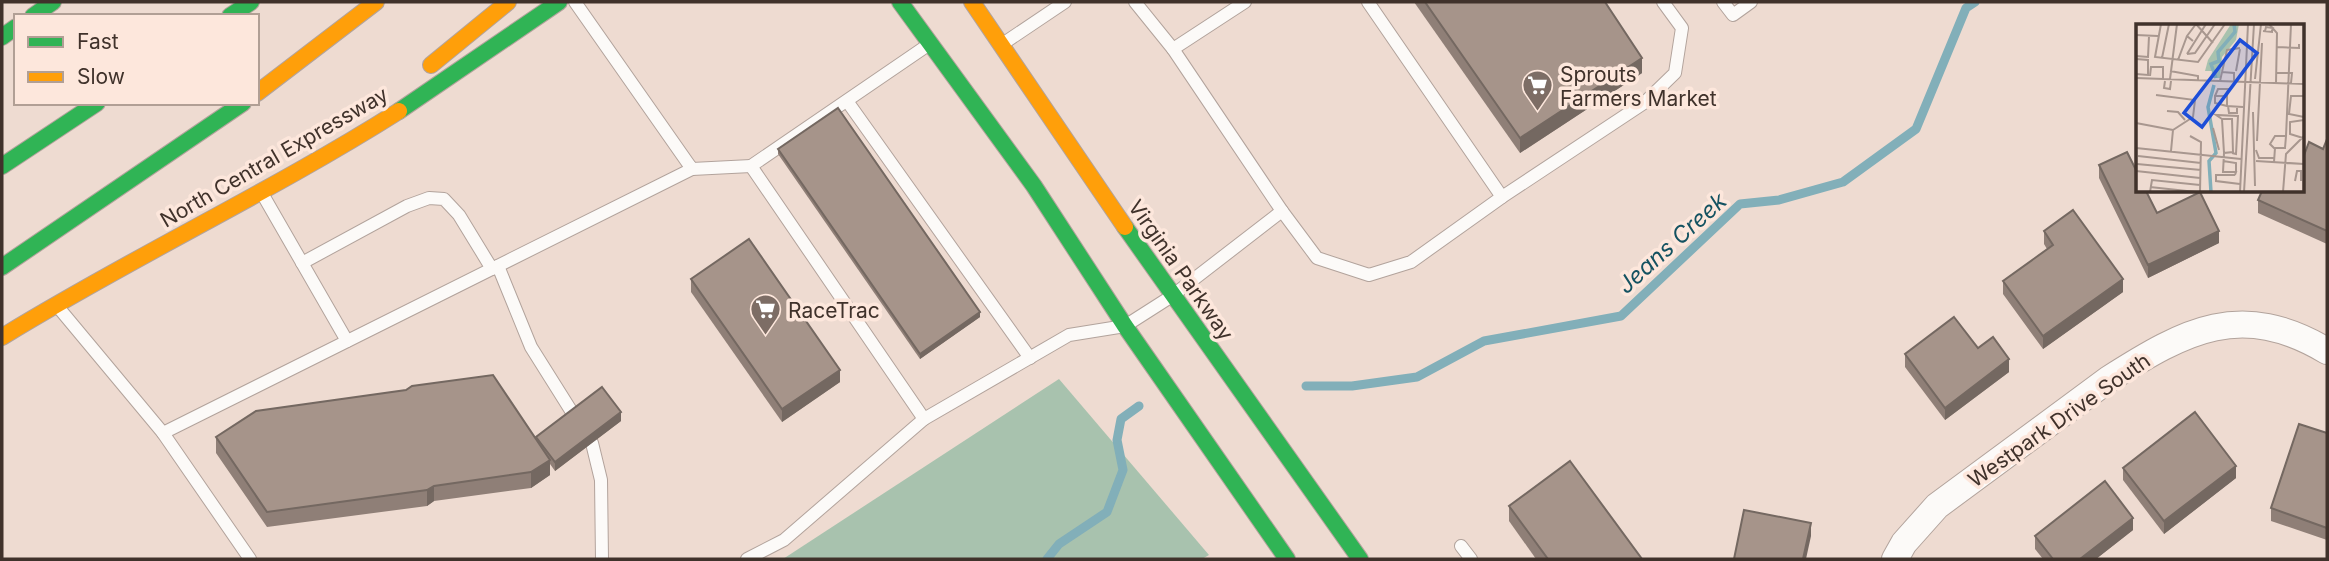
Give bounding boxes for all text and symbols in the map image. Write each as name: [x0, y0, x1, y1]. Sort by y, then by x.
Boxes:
legend: [14, 14, 259, 105]
inset map: [2136, 24, 2304, 192]
text: Fast: [77, 29, 119, 54]
place label: Sprouts Farmers Market: [1560, 62, 1717, 111]
text: Slow: [77, 64, 125, 89]
supermarket icon: Sprouts Farmers Market: [1520, 69, 1554, 113]
street label: North Central Expressway: [156, 81, 392, 233]
water label: Jeans Creek: [1612, 187, 1732, 299]
street label: Virginia Parkway: [1123, 195, 1239, 345]
supermarket icon: RaceTrac: [748, 293, 782, 337]
place label: RaceTrac: [788, 298, 880, 323]
street label: Westpark Drive South: [1963, 348, 2155, 492]

